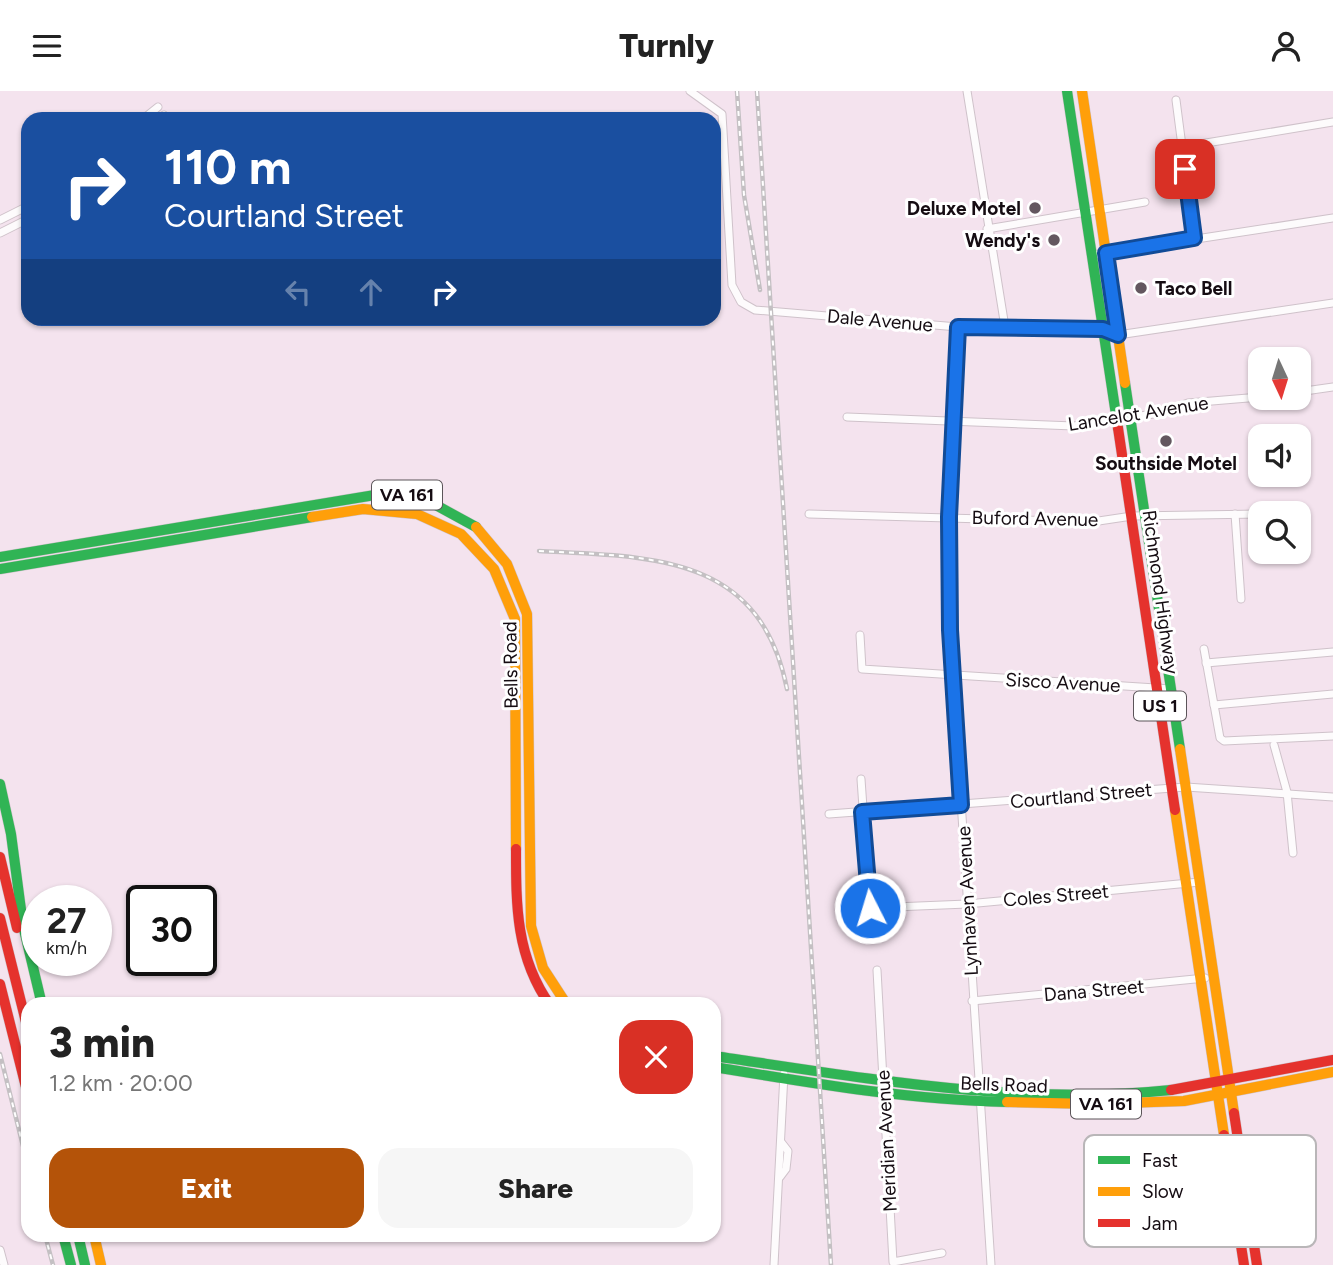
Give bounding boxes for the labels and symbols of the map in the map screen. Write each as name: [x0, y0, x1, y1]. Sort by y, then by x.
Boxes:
pin: [1155, 139, 1215, 199]
place label: Deluxe Motel: [907, 197, 1021, 220]
marker: Deluxe Motel: [1027, 200, 1043, 216]
place label: Wendy's: [965, 229, 1040, 252]
marker: Wendy's: [1046, 232, 1062, 248]
place label: Taco Bell: [1155, 277, 1232, 300]
marker: Taco Bell: [1133, 280, 1149, 296]
street label: Dale Avenue: [826, 304, 934, 337]
north arrow: [1248, 347, 1311, 409]
street label: Lancelot Avenue: [1066, 391, 1210, 436]
marker: Southside Motel: [1158, 433, 1174, 449]
place label: Southside Motel: [1095, 452, 1237, 475]
road number: VA 161: [372, 481, 442, 509]
street label: Buford Avenue: [971, 506, 1099, 531]
street label: Richmond Highway: [1138, 509, 1183, 676]
street label: Bells Road: [498, 621, 523, 709]
street label: Sisco Avenue: [1005, 668, 1121, 697]
road number: US 1: [1134, 691, 1186, 721]
street label: Courtland Street: [1009, 778, 1153, 813]
street label: Lynhaven Avenue: [952, 825, 983, 977]
position arrow: [833, 871, 907, 945]
street label: Coles Street: [1002, 879, 1110, 912]
speed limit sign: 30: [126, 885, 217, 976]
street label: Dana Street: [1043, 975, 1145, 1006]
street label: Meridian Avenue: [871, 1069, 902, 1213]
street label: Bells Road: [960, 1071, 1048, 1098]
road number: VA 161: [1071, 1089, 1141, 1119]
legend: [1084, 1135, 1316, 1247]
text: Fast: [1142, 1149, 1178, 1172]
text: Slow: [1142, 1180, 1184, 1203]
text: Jam: [1142, 1212, 1178, 1235]

